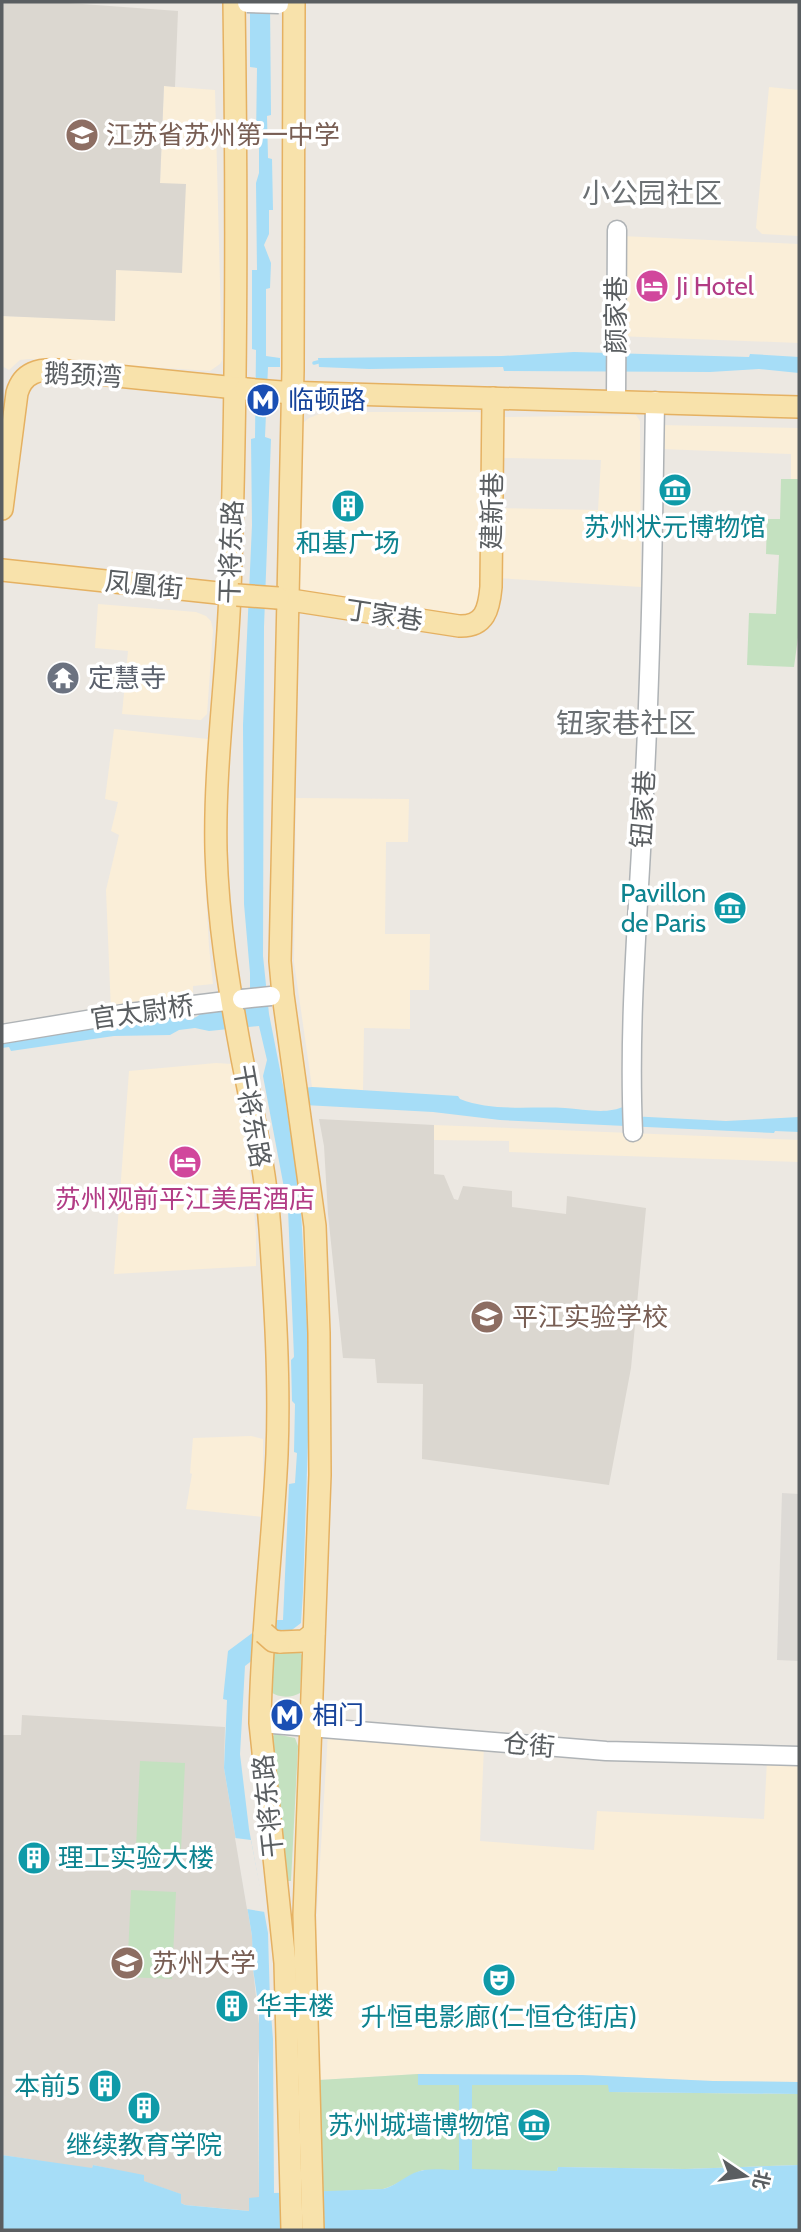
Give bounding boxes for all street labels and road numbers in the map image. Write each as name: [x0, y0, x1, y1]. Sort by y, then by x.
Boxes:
street label: 颜家巷: [600, 276, 632, 354]
street label: 鹅颈湾: [43, 357, 123, 393]
street label: 建新巷: [475, 472, 509, 550]
street label: 干将东路: [213, 499, 249, 605]
street label: 凤凰街: [104, 565, 184, 605]
street label: 丁家巷: [343, 593, 425, 637]
street label: 钮家巷: [625, 769, 661, 849]
street label: 官太尉桥: [88, 989, 196, 1035]
street label: 干将东路: [227, 1062, 277, 1170]
street label: 仓街: [502, 1727, 556, 1763]
street label: 干将东路: [247, 1753, 289, 1859]

